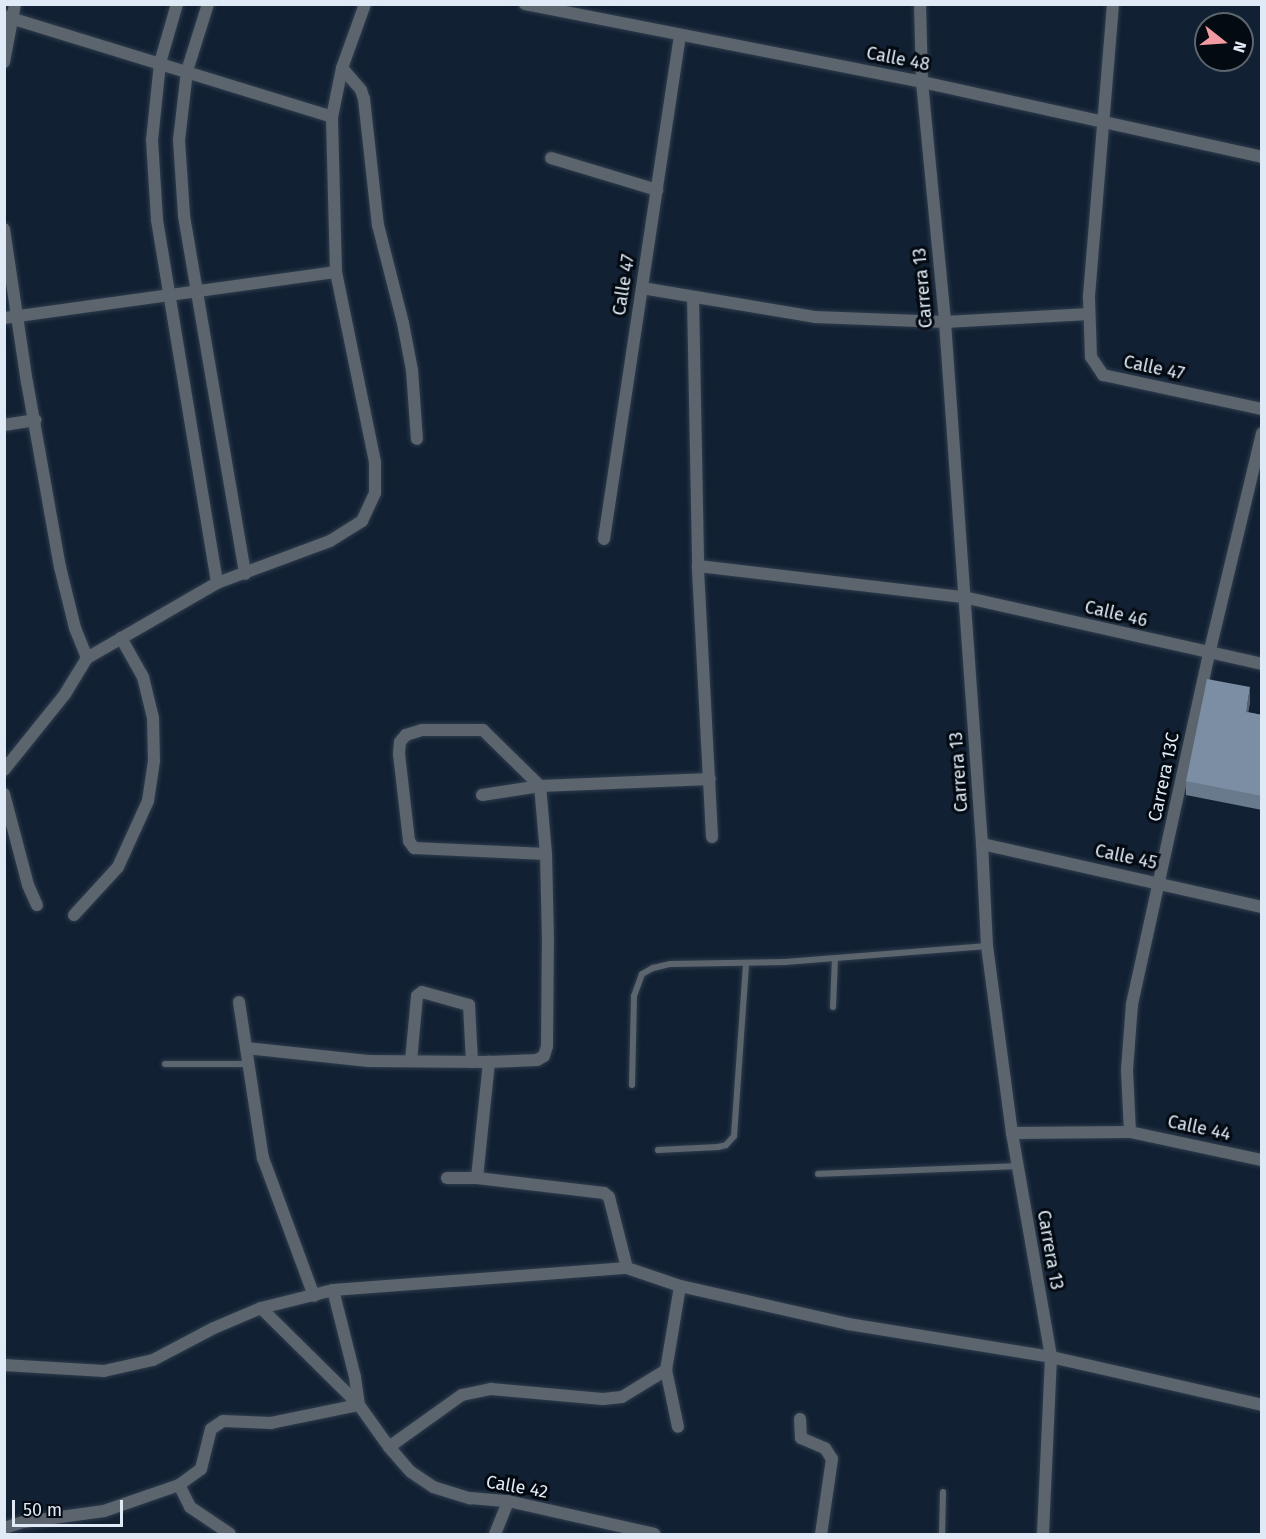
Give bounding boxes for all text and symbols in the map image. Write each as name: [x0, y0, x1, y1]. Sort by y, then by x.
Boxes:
north arrow: [1194, 12, 1254, 72]
text: N: [1229, 39, 1250, 55]
street label: Calle 48: [865, 42, 931, 76]
street label: Carrera 13: [909, 247, 937, 329]
street label: Calle 47: [609, 253, 639, 317]
street label: Calle 47: [1122, 351, 1186, 385]
street label: Calle 46: [1083, 596, 1149, 632]
street label: Carrera 13C: [1144, 730, 1184, 824]
street label: Carrera 13: [945, 731, 973, 813]
street label: Calle 45: [1093, 840, 1159, 874]
street label: Calle 44: [1166, 1111, 1232, 1145]
street label: Carrera 13: [1032, 1208, 1068, 1292]
street label: Calle 42: [484, 1471, 550, 1503]
scale bar: [15, 1488, 126, 1526]
text: 50 m: [23, 1499, 62, 1521]

